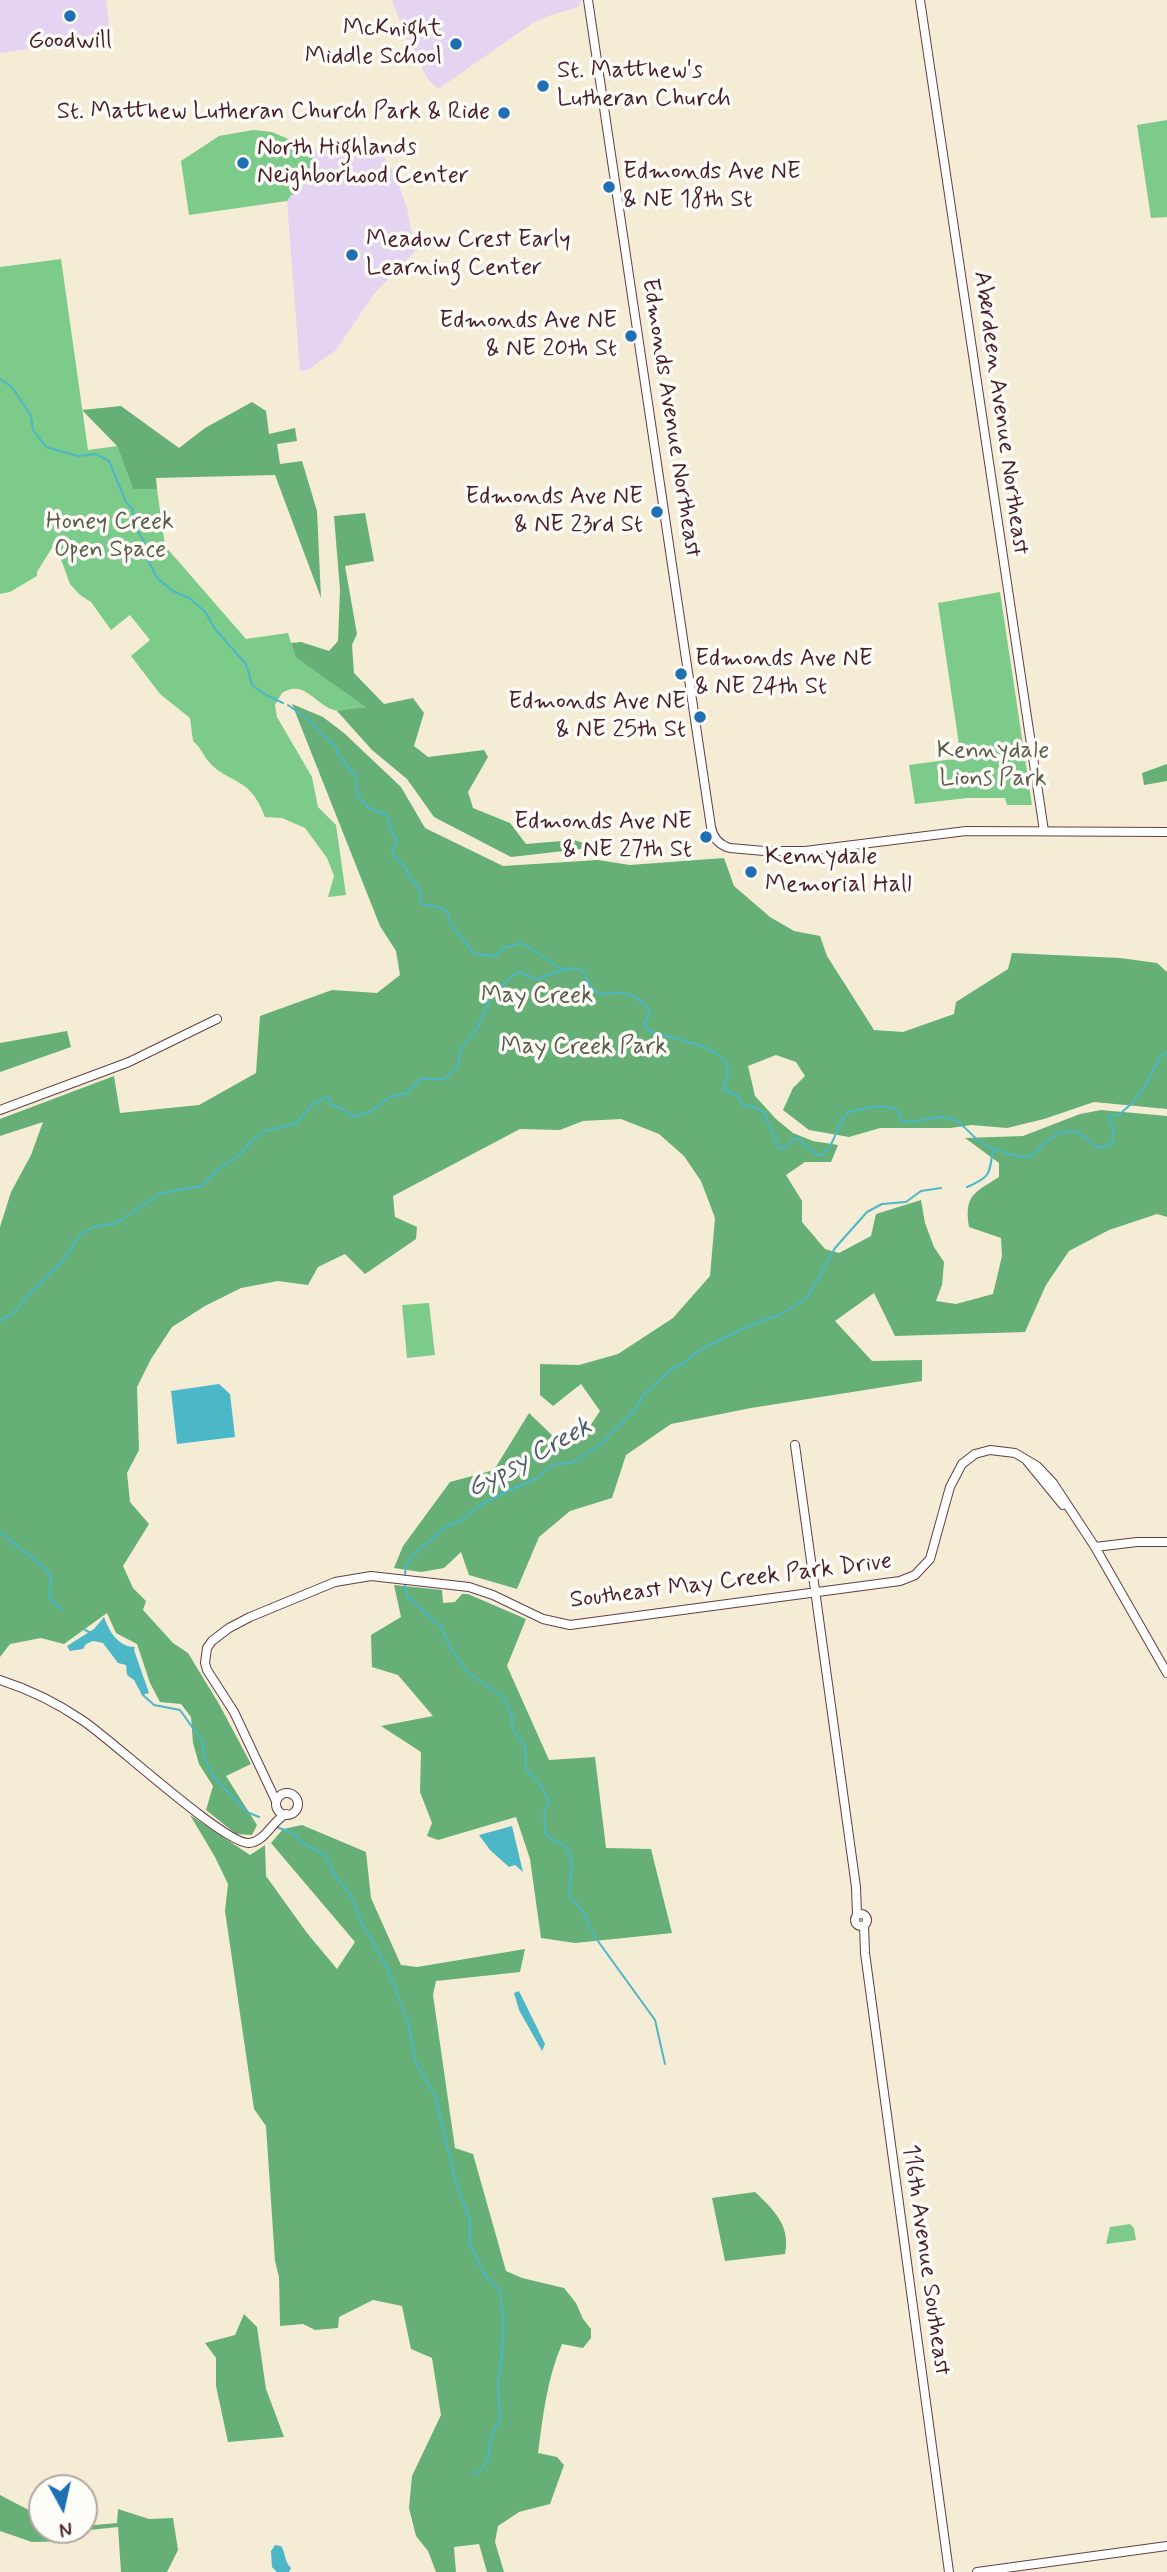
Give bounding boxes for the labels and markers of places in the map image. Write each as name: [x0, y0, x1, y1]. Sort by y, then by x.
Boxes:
marker: Goodwill: [62, 8, 78, 24]
place label: McKnight Middle School: [305, 16, 442, 72]
place label: Goodwill: [28, 28, 112, 56]
marker: McKnight Middle School: [448, 36, 464, 52]
place label: St. Matthew's Lutheran Church: [557, 58, 731, 114]
marker: St. Matthew's Lutheran Church: [535, 78, 551, 94]
place label: St. Matthew Lutheran Church Park & Ride: [57, 99, 490, 127]
marker: St. Matthew Lutheran Church Park & Ride: [496, 105, 512, 121]
place label: North Highlands Neighborhood Center: [257, 135, 469, 191]
marker: North Highlands Neighborhood Center: [235, 155, 251, 171]
place label: Edmonds Ave NE & NE 18th St: [623, 159, 801, 215]
marker: Edmonds Ave NE & NE 18th St: [601, 179, 617, 195]
place label: Meadow Crest Early Learning Center: [366, 227, 571, 283]
marker: Meadow Crest Early Learning Center: [344, 247, 360, 263]
place label: Edmonds Ave NE & NE 20th St: [439, 308, 617, 364]
marker: Edmonds Ave NE & NE 20th St: [623, 328, 639, 344]
place label: Edmonds Ave NE & NE 23rd St: [465, 484, 643, 540]
marker: Edmonds Ave NE & NE 23rd St: [649, 504, 665, 520]
place label: Edmonds Ave NE & NE 24th St: [695, 646, 873, 702]
marker: Edmonds Ave NE & NE 24th St: [673, 666, 689, 682]
place label: Edmonds Ave NE & NE 25th St: [508, 689, 686, 745]
marker: Edmonds Ave NE & NE 25th St: [692, 709, 708, 725]
place label: Edmonds Ave NE & NE 27th St: [514, 809, 692, 865]
marker: Edmonds Ave NE & NE 27th St: [698, 829, 714, 845]
place label: Kennydale Memorial Hall: [765, 844, 912, 900]
marker: Kennydale Memorial Hall: [743, 864, 759, 880]

